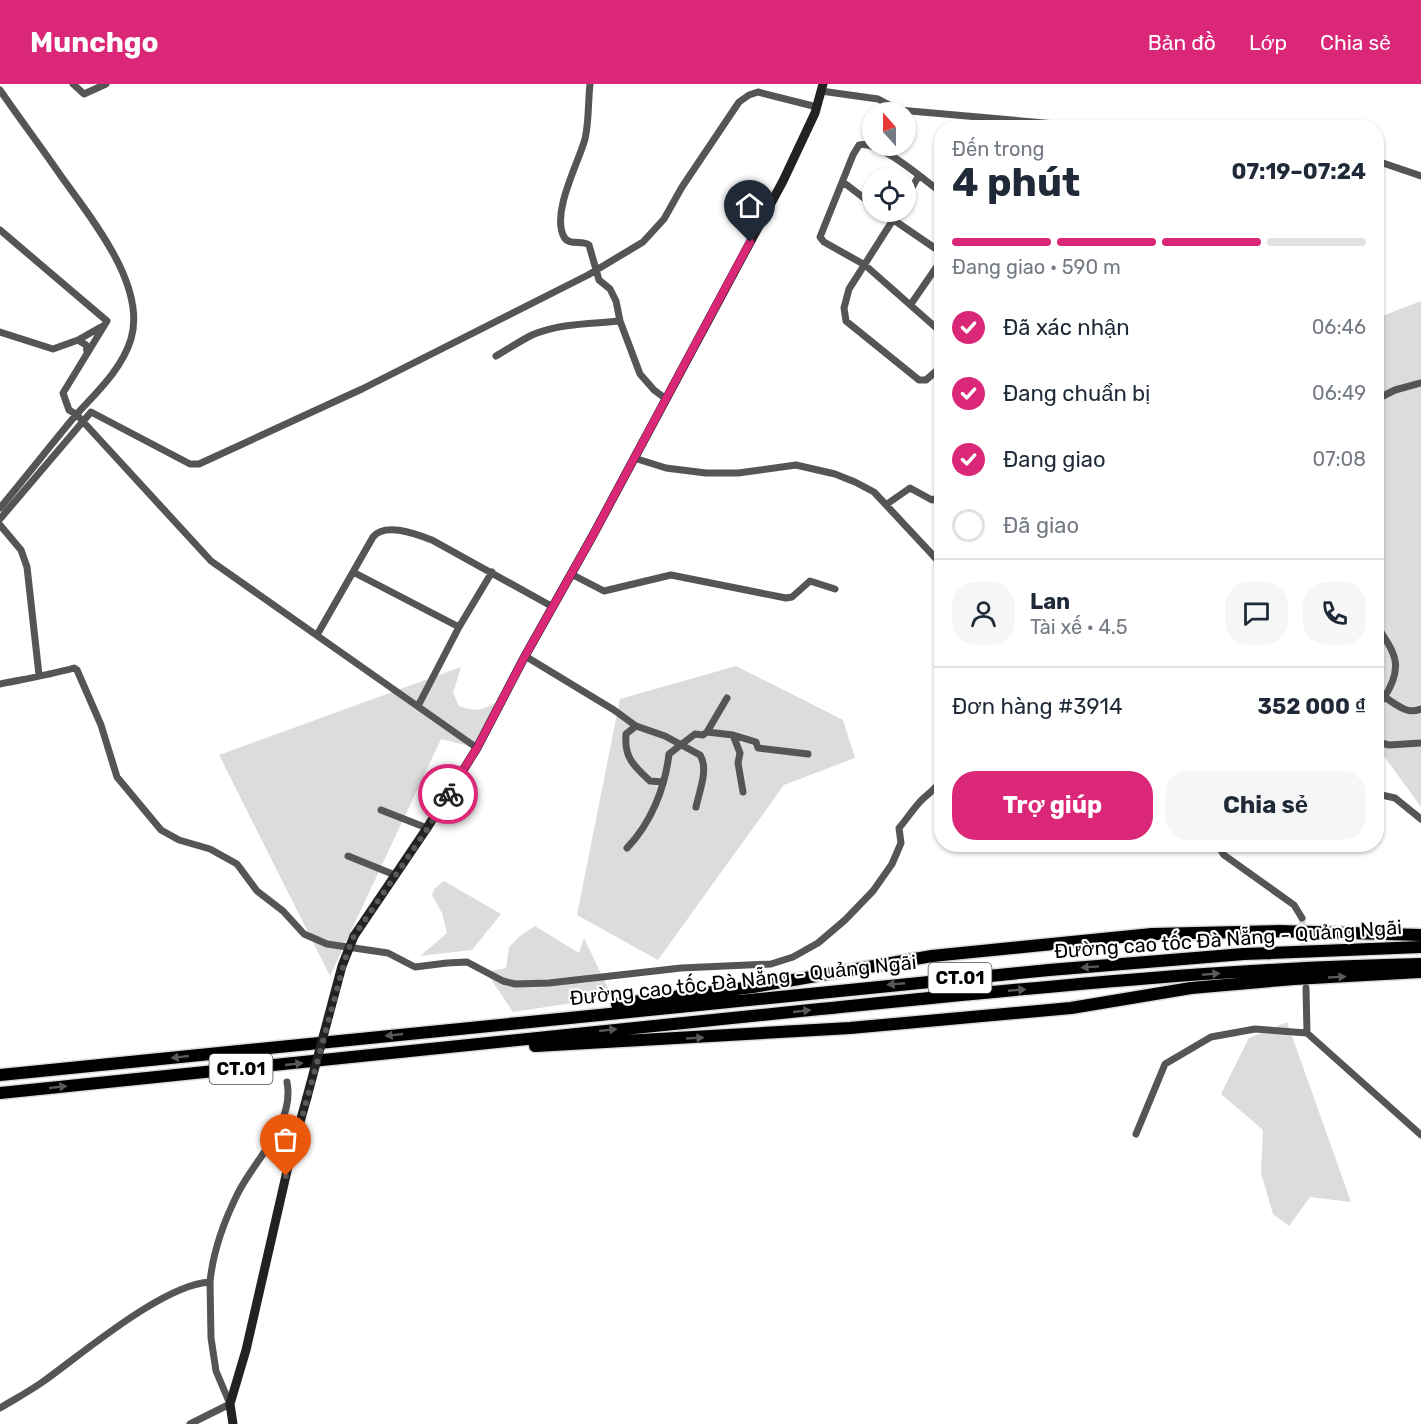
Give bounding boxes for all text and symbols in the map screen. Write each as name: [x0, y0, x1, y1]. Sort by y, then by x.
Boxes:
text: Munchgo: [30, 26, 159, 59]
text: Bản đồ: [1148, 30, 1216, 55]
text: Lớp: [1249, 30, 1287, 55]
text: Chia sẻ: [1320, 30, 1391, 55]
north arrow: [862, 102, 916, 156]
map controls: [862, 102, 916, 222]
text: Đến trong: [952, 137, 1045, 161]
text: 07:19–07:24: [1231, 158, 1366, 185]
text: 4 phút: [952, 160, 1080, 206]
button: locate: [862, 168, 916, 222]
pin: [724, 180, 775, 242]
icon: home: [733, 189, 766, 222]
text: Đang giao · 590 m: [952, 255, 1121, 279]
icon: check: [952, 311, 985, 344]
text: Đã xác nhận: [1003, 314, 1130, 341]
text: 06:46: [1312, 315, 1366, 339]
icon: check: [952, 377, 985, 410]
text: Đang chuẩn bị: [1003, 380, 1150, 407]
text: 06:49: [1312, 381, 1366, 405]
icon: check: [952, 443, 985, 476]
text: Đang giao: [1003, 446, 1106, 473]
text: 07:08: [1313, 447, 1366, 471]
text: Đã giao: [1003, 512, 1079, 539]
button: person: [952, 582, 1015, 645]
button: chat: [1225, 582, 1288, 645]
button: phone: [1303, 582, 1366, 645]
text: Lan: [1030, 588, 1070, 615]
text: Tài xế · 4.5: [1030, 615, 1128, 639]
text: Đơn hàng #3914: [952, 693, 1123, 720]
text: 352 000 ₫: [1257, 693, 1366, 720]
courier: [418, 764, 478, 824]
button: Trợ giúp: [952, 771, 1153, 840]
button: Chia sẻ: [1165, 771, 1366, 840]
icon: bike: [432, 778, 465, 811]
street label: Đường cao tốc Đà Nẵng - Quảng Ngãi: [1053, 915, 1403, 963]
street label: Đường cao tốc Đà Nẵng - Quảng Ngãi: [568, 950, 918, 1010]
one-way arrow: [1081, 962, 1100, 971]
road number: CT.01: [928, 963, 992, 993]
one-way arrow: [1202, 969, 1221, 979]
one-way arrow: [1328, 972, 1347, 981]
one-way arrow: [886, 979, 905, 989]
one-way arrow: [1008, 985, 1027, 995]
one-way arrow: [793, 1006, 812, 1016]
one-way arrow: [599, 1025, 618, 1035]
one-way arrow: [385, 1030, 404, 1039]
one-way arrow: [686, 1033, 705, 1042]
one-way arrow: [170, 1052, 189, 1061]
road number: CT.01: [210, 1054, 272, 1084]
one-way arrow: [285, 1059, 304, 1069]
one-way arrow: [49, 1083, 68, 1092]
pin: [260, 1114, 311, 1176]
icon: bag: [269, 1123, 302, 1156]

